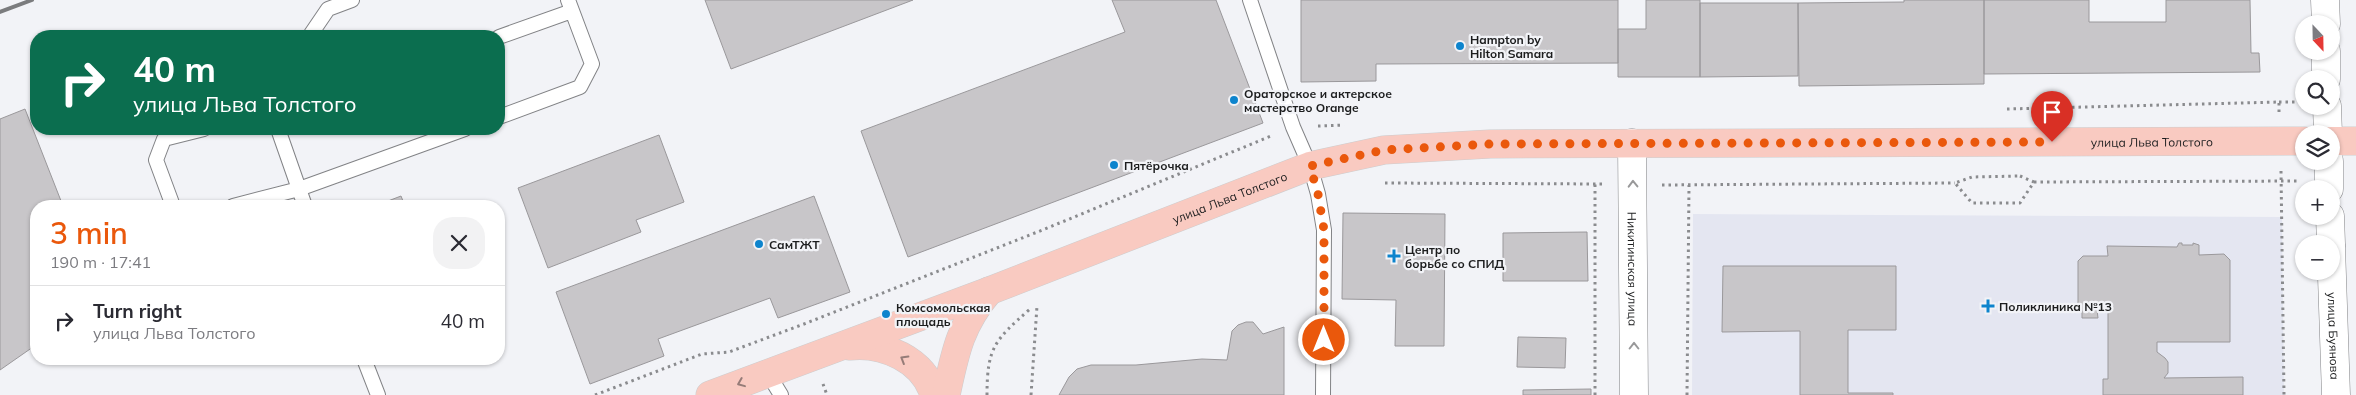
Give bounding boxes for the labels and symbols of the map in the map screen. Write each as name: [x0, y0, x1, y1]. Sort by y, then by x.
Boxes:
north arrow: [2295, 15, 2340, 60]
place label: Hampton by Hilton Samara: [1470, 32, 1553, 61]
marker: Hampton by Hilton Samara: [1454, 40, 1466, 52]
place label: Ораторское и актерское мастерство Orange: [1244, 86, 1392, 115]
pin: [2031, 91, 2073, 142]
marker: Ораторское и актерское мастерство Orange: [1228, 94, 1240, 106]
street label: улица Льва Толстого: [2091, 134, 2213, 149]
place label: Пятёрочка: [1124, 158, 1189, 173]
marker: Пятёрочка: [1108, 159, 1120, 171]
street label: улица Льва Толстого: [1170, 168, 1289, 226]
one-way arrow: [1628, 180, 1638, 188]
street label: Никитинская улица: [1625, 212, 1641, 326]
place label: СамТЖТ: [769, 237, 820, 252]
marker: СамТЖТ: [753, 238, 765, 250]
place label: Центр по борьбе со СПИД: [1405, 242, 1505, 271]
marker: Центр по борьбе со СПИД: [1387, 249, 1401, 263]
street label: улица Буянова: [2325, 292, 2343, 380]
marker: Поликлиника №13: [1981, 299, 1995, 313]
place label: Поликлиника №13: [1999, 299, 2112, 314]
place label: Комсомольская площадь: [896, 300, 990, 329]
marker: Комсомольская площадь: [880, 308, 892, 320]
position arrow: [1297, 313, 1349, 365]
one-way arrow: [1629, 342, 1639, 350]
one-way arrow: [901, 355, 910, 365]
one-way arrow: [737, 377, 746, 387]

